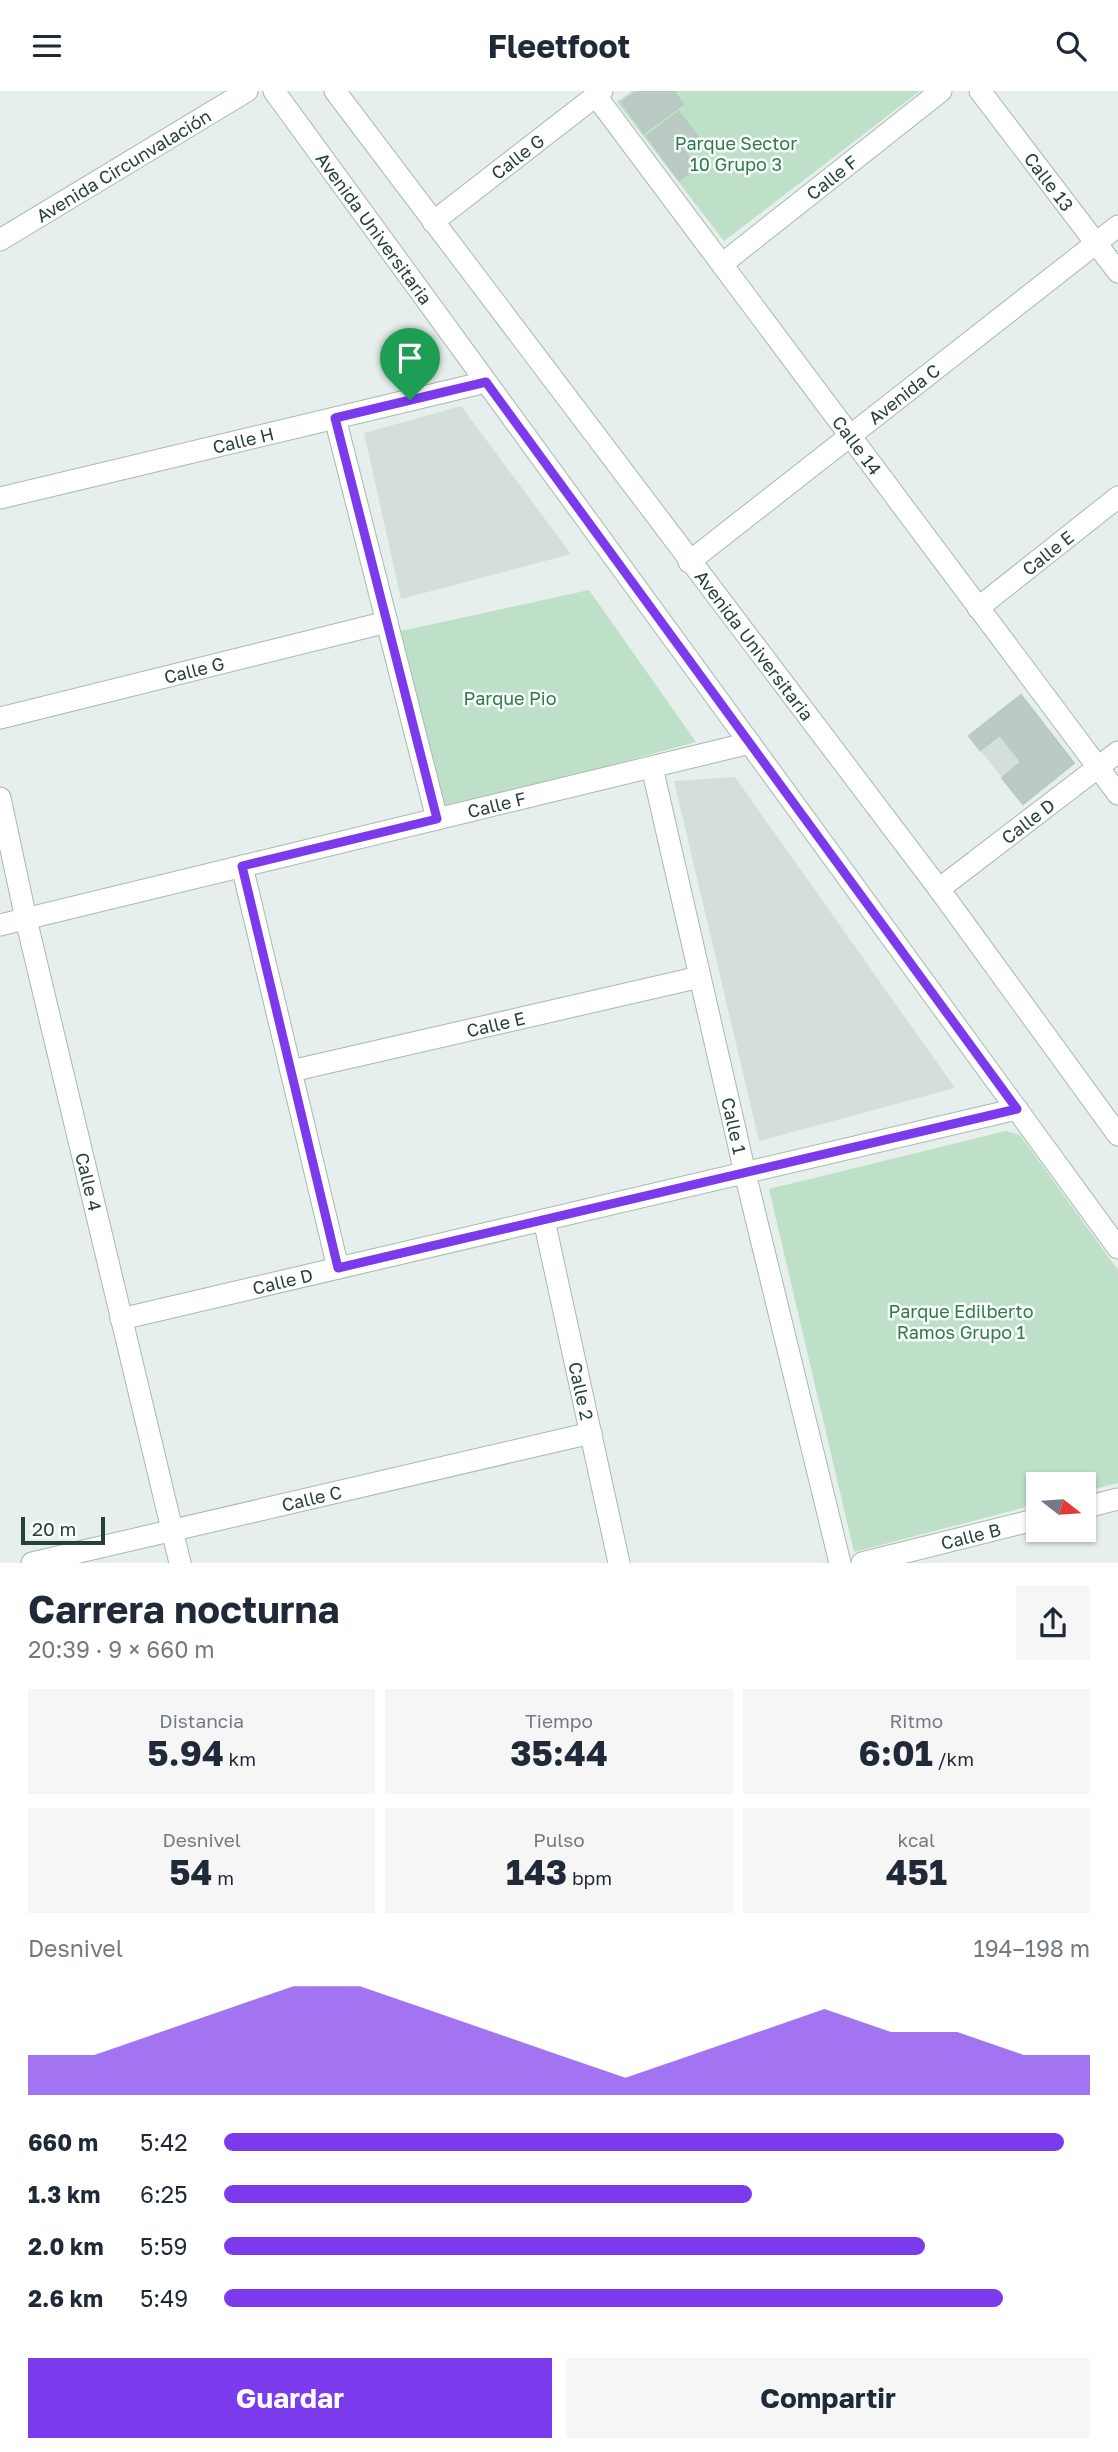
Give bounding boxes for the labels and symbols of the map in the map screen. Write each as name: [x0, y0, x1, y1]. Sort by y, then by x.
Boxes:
street label: Avenida Circunvalación: [32, 104, 215, 227]
street label: Calle G: [487, 129, 549, 184]
park label: Parque Sector 10 Grupo 3: [675, 132, 797, 175]
street label: Avenida Universitaria: [311, 148, 437, 309]
street label: Calle 13: [1020, 148, 1078, 215]
street label: Calle F: [802, 150, 862, 204]
pin: [380, 328, 440, 400]
street label: Avenida C: [864, 359, 944, 429]
street label: Calle 14: [828, 411, 886, 479]
street label: Calle H: [210, 422, 276, 458]
street label: Calle E: [1018, 526, 1078, 580]
street label: Avenida Universitaria: [690, 566, 818, 725]
street label: Calle G: [162, 652, 227, 688]
park label: Parque Pio: [464, 687, 556, 709]
street label: Calle F: [465, 787, 528, 822]
street label: Calle D: [997, 794, 1059, 848]
street label: Calle E: [464, 1007, 527, 1041]
street label: Calle 1: [717, 1095, 751, 1156]
street label: Calle 4: [71, 1150, 106, 1213]
street label: Calle D: [250, 1263, 315, 1299]
park label: Parque Edilberto Ramos Grupo 1: [889, 1300, 1033, 1343]
street label: Calle 2: [564, 1360, 598, 1422]
north arrow: [1026, 1472, 1096, 1542]
street label: Calle C: [279, 1480, 344, 1516]
scale bar: [21, 1514, 105, 1546]
street label: Calle B: [938, 1518, 1003, 1554]

